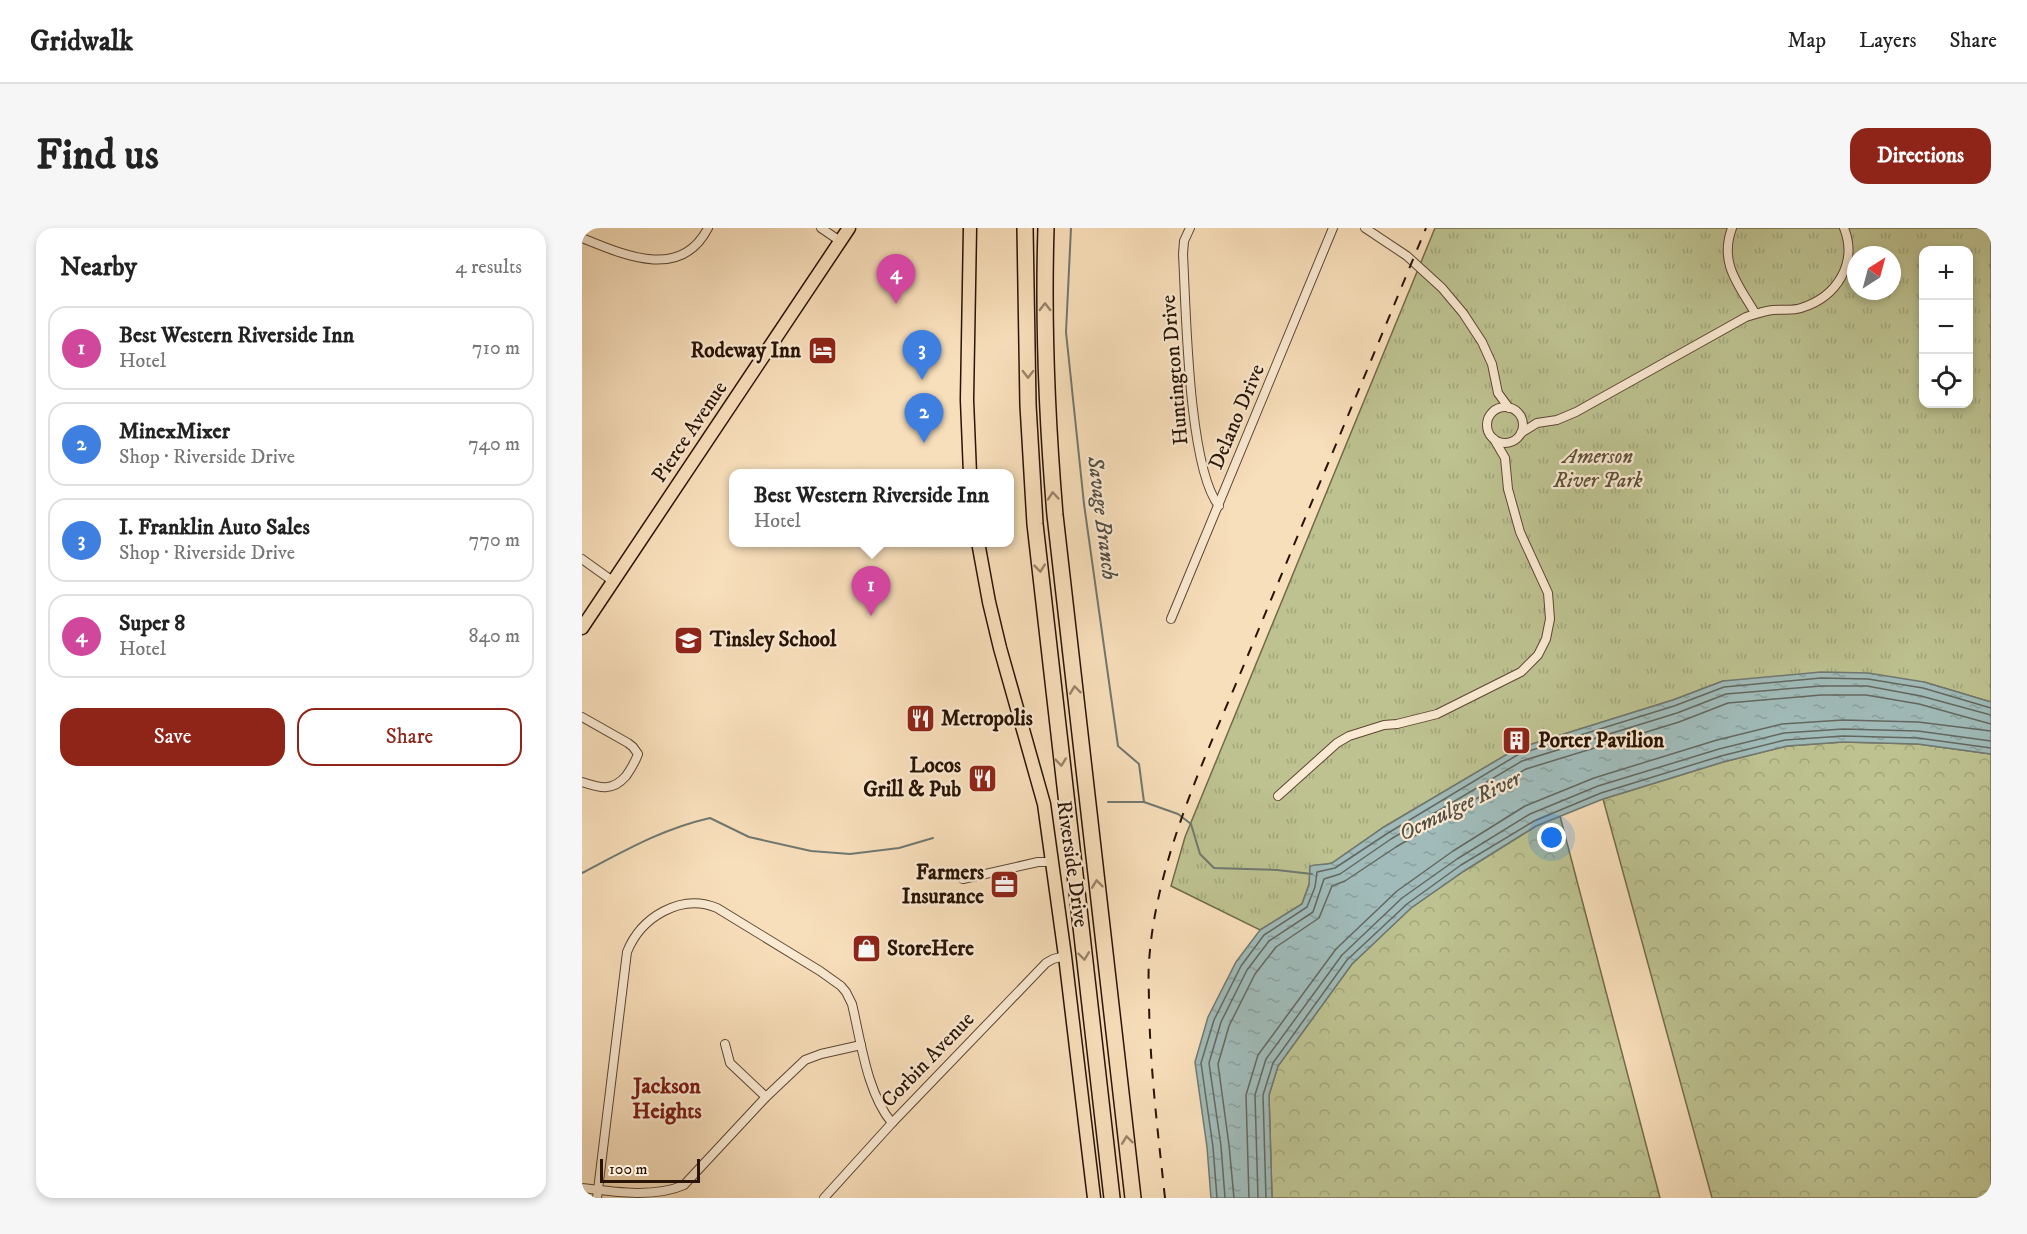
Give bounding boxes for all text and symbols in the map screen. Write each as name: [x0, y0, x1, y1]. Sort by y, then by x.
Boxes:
text: Gridwalk: [30, 24, 133, 59]
text: Map: [1787, 28, 1826, 54]
text: Layers: [1859, 28, 1917, 54]
text: Share: [1950, 28, 1997, 54]
button: Directions: [1850, 128, 1991, 184]
text: Find us: [36, 130, 159, 182]
north arrow: [1847, 246, 1901, 300]
map controls: [1919, 246, 1973, 408]
button: +: [1919, 246, 1973, 300]
text: Nearby: [60, 251, 137, 284]
pin: 4: [876, 254, 916, 304]
text: 4 results: [455, 255, 522, 280]
street label: Huntington Drive: [1155, 293, 1195, 446]
button: −: [1919, 300, 1973, 354]
one-way arrow: [1039, 303, 1051, 312]
text: Best Western Riverside Inn: [119, 322, 354, 349]
pin: 3: [902, 330, 942, 380]
hotel icon: Rodeway Inn: [806, 335, 838, 367]
text: 1: [78, 336, 85, 361]
text: 710 m: [472, 336, 520, 361]
place label: Rodeway Inn: [690, 338, 802, 364]
text: Hotel: [119, 349, 166, 374]
button: locate: [1919, 354, 1973, 408]
street label: Delano Drive: [1203, 360, 1271, 474]
one-way arrow: [1022, 369, 1034, 378]
street label: Pierce Avenue: [647, 376, 734, 488]
pin: 2: [904, 394, 944, 443]
text: MinexMixer: [119, 418, 230, 445]
text: 2: [77, 432, 86, 457]
text: 740 m: [468, 432, 520, 457]
park label: Amerson River Park: [1553, 444, 1643, 494]
text: Shop · Riverside Drive: [119, 445, 295, 470]
water label: Savage Branch: [1081, 454, 1123, 581]
popup: [729, 469, 1014, 547]
text: Best Western Riverside Inn: [754, 482, 989, 509]
one-way arrow: [1047, 492, 1060, 501]
text: Hotel: [754, 509, 801, 534]
text: I. Franklin Auto Sales: [119, 514, 310, 541]
text: 3: [78, 528, 85, 553]
text: 770 m: [469, 528, 520, 553]
text: Shop · Riverside Drive: [119, 541, 295, 566]
one-way arrow: [1033, 563, 1046, 573]
pin: 1: [852, 566, 890, 616]
text: Super 8: [119, 610, 185, 637]
text: 4: [76, 624, 87, 649]
text: 840 m: [468, 624, 520, 649]
school or university icon: Tinsley School: [673, 624, 705, 656]
place label: Tinsley School: [709, 627, 837, 653]
text: Hotel: [119, 637, 166, 662]
one-way arrow: [1069, 685, 1082, 694]
restaurant icon: Metropolis: [904, 703, 936, 735]
place label: Metropolis: [941, 706, 1033, 732]
button: Save: [60, 708, 285, 766]
button: Share: [297, 708, 522, 766]
building icon: Porter Pavilion: [1501, 725, 1533, 757]
place label: Porter Pavilion: [1538, 728, 1665, 754]
place label: Locos Grill & Pub: [863, 753, 961, 803]
one-way arrow: [1054, 757, 1067, 766]
restaurant icon: Locos Grill & Pub: [966, 762, 998, 794]
water label: Ocmulgee River: [1395, 764, 1527, 847]
street label: Riverside Drive: [1050, 799, 1094, 929]
your location: [1537, 823, 1566, 852]
place label: Farmers Insurance: [902, 860, 984, 910]
office icon: Farmers Insurance: [989, 869, 1021, 901]
one-way arrow: [1091, 879, 1104, 888]
shop icon: StoreHere: [850, 933, 882, 965]
place label: StoreHere: [887, 936, 974, 962]
one-way arrow: [1077, 951, 1089, 960]
street label: Corbin Avenue: [876, 1006, 980, 1113]
district label: Jackson Heights: [630, 1073, 702, 1125]
one-way arrow: [1121, 1135, 1134, 1144]
scale bar: [600, 1156, 700, 1184]
text: 100 m: [609, 1159, 648, 1179]

